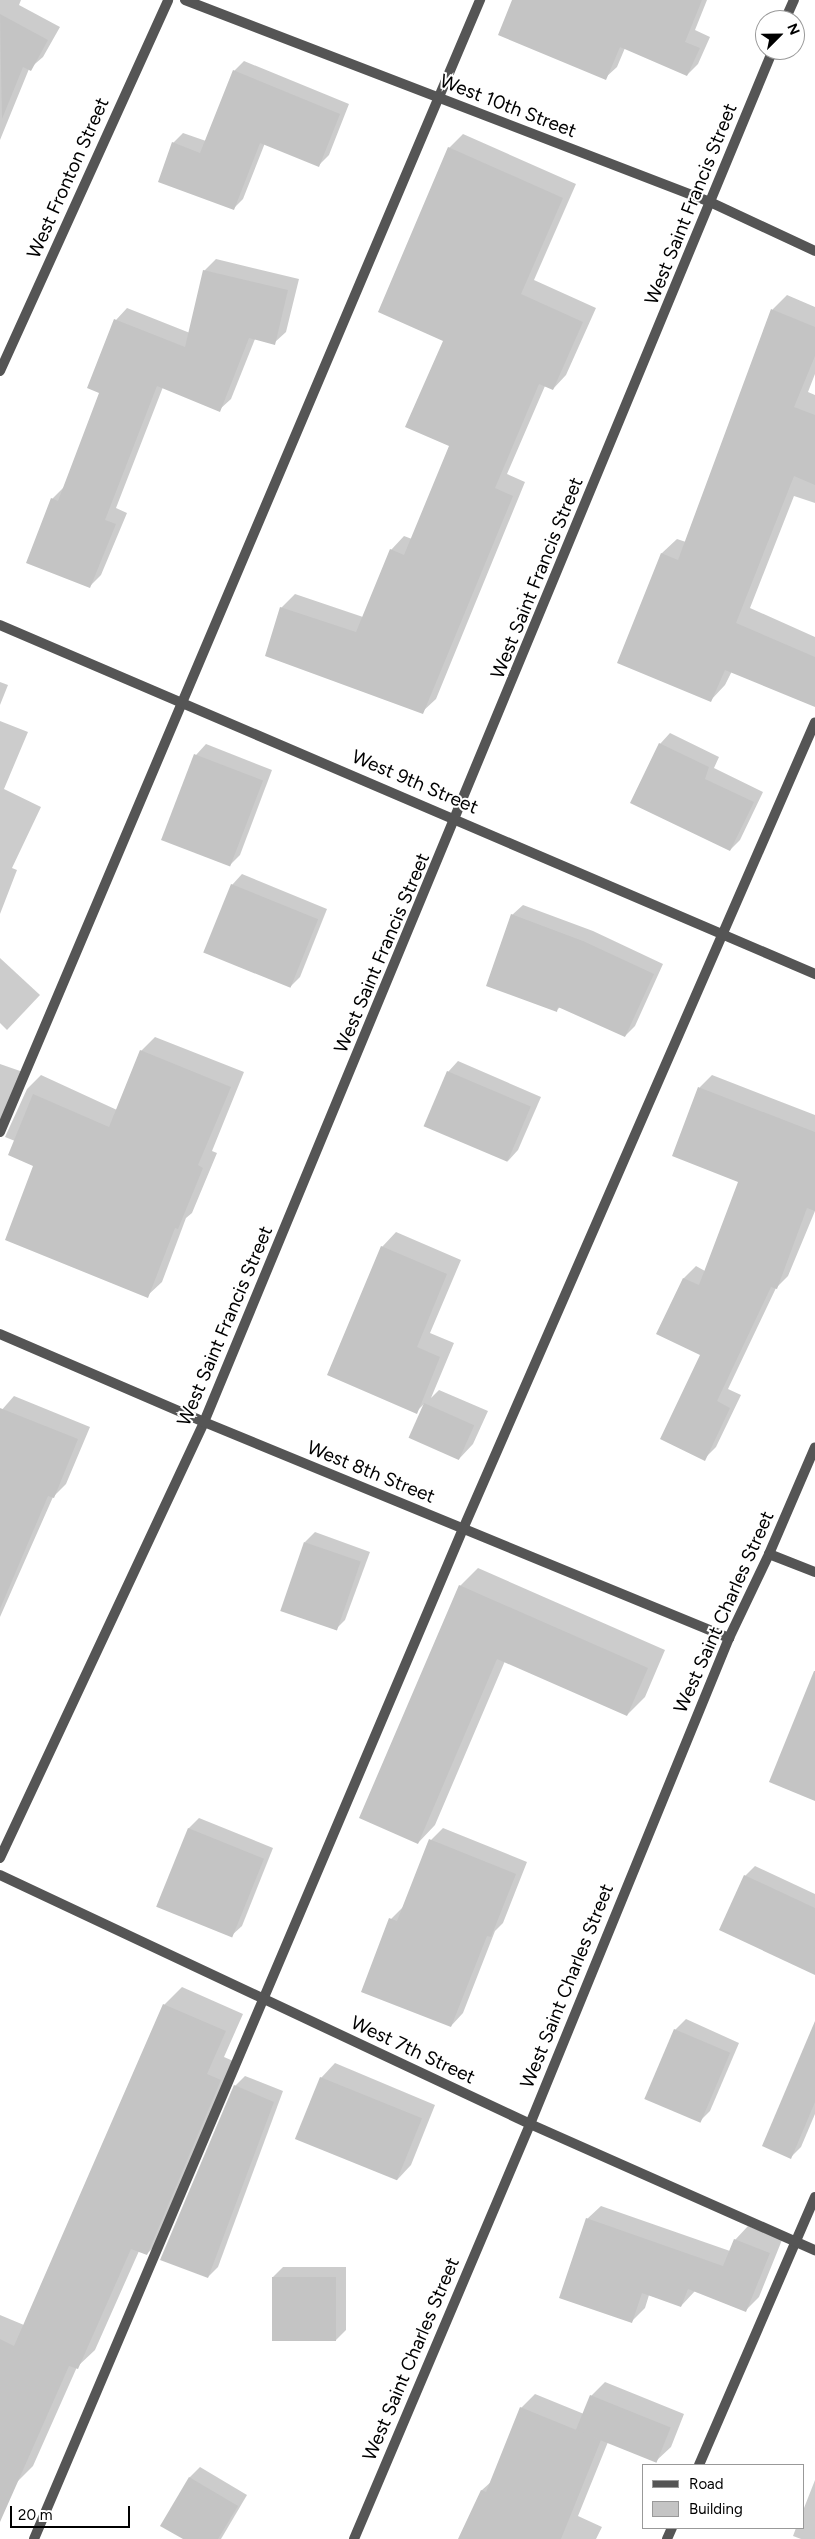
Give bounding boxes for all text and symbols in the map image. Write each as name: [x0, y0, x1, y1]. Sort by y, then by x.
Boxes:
north arrow: [755, 10, 805, 60]
text: N: [783, 21, 803, 38]
street label: West 10th Street: [437, 70, 579, 142]
street label: West Fronton Street: [22, 94, 114, 262]
street label: West Saint Francis Street: [640, 100, 742, 308]
street label: West Saint Francis Street: [486, 474, 588, 682]
street label: West 9th Street: [348, 745, 482, 819]
street label: West Saint Francis Street: [329, 850, 435, 1056]
street label: West Saint Francis Street: [172, 1223, 278, 1429]
street label: West 8th Street: [304, 1436, 438, 1508]
street label: West Saint Charles Street: [669, 1508, 779, 1716]
street label: West Saint Charles Street: [515, 1880, 619, 2092]
street label: West 7th Street: [347, 2011, 479, 2089]
street label: West Saint Charles Street: [358, 2254, 464, 2464]
legend: [642, 2464, 805, 2529]
text: Road: [689, 2475, 724, 2493]
scale bar: [12, 2496, 132, 2528]
text: Building: [689, 2500, 743, 2518]
text: 20 m: [18, 2506, 52, 2524]

